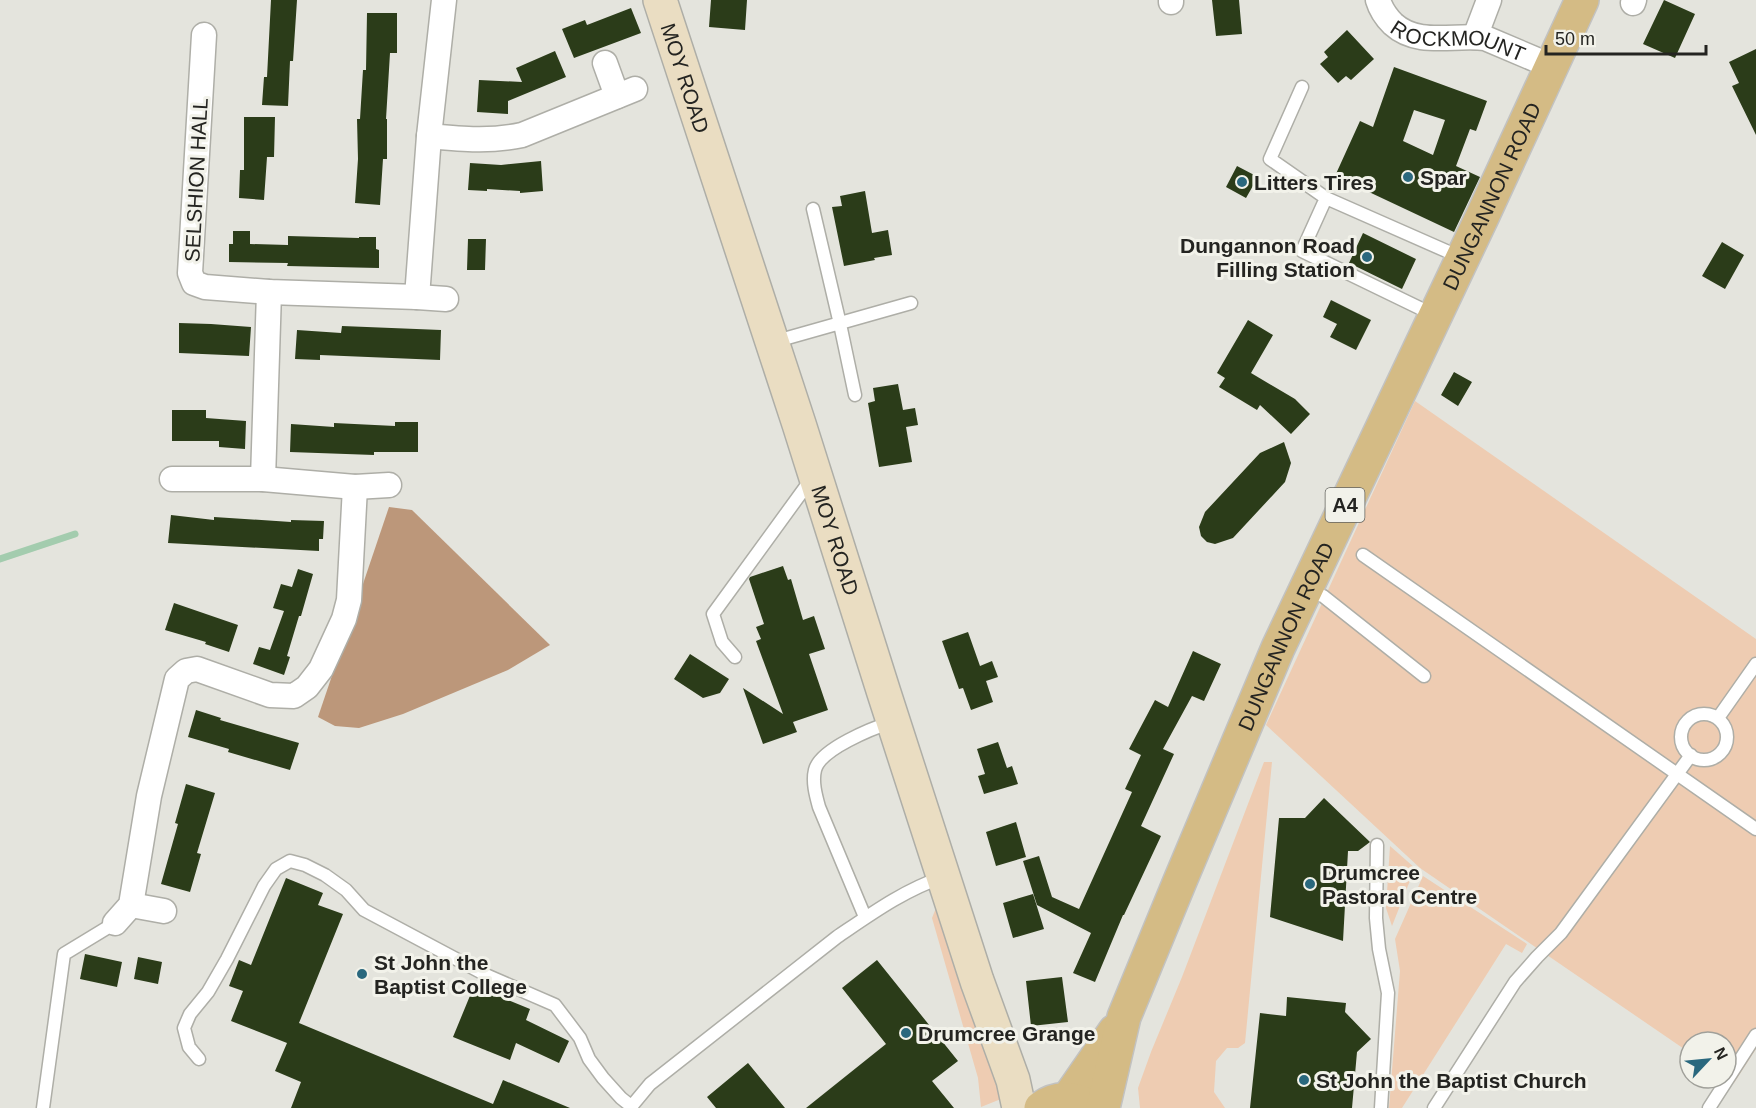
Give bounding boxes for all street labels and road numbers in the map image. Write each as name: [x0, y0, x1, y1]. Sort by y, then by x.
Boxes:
street label: ROCKMOUNT: [1387, 15, 1529, 65]
street label: MOY ROAD: [657, 20, 714, 136]
street label: SELSHION HALL: [180, 97, 212, 263]
street label: DUNGANNON ROAD: [1438, 99, 1545, 294]
street label: MOY ROAD: [808, 482, 864, 598]
road number: A4: [1326, 488, 1364, 522]
street label: DUNGANNON ROAD: [1233, 538, 1338, 734]

